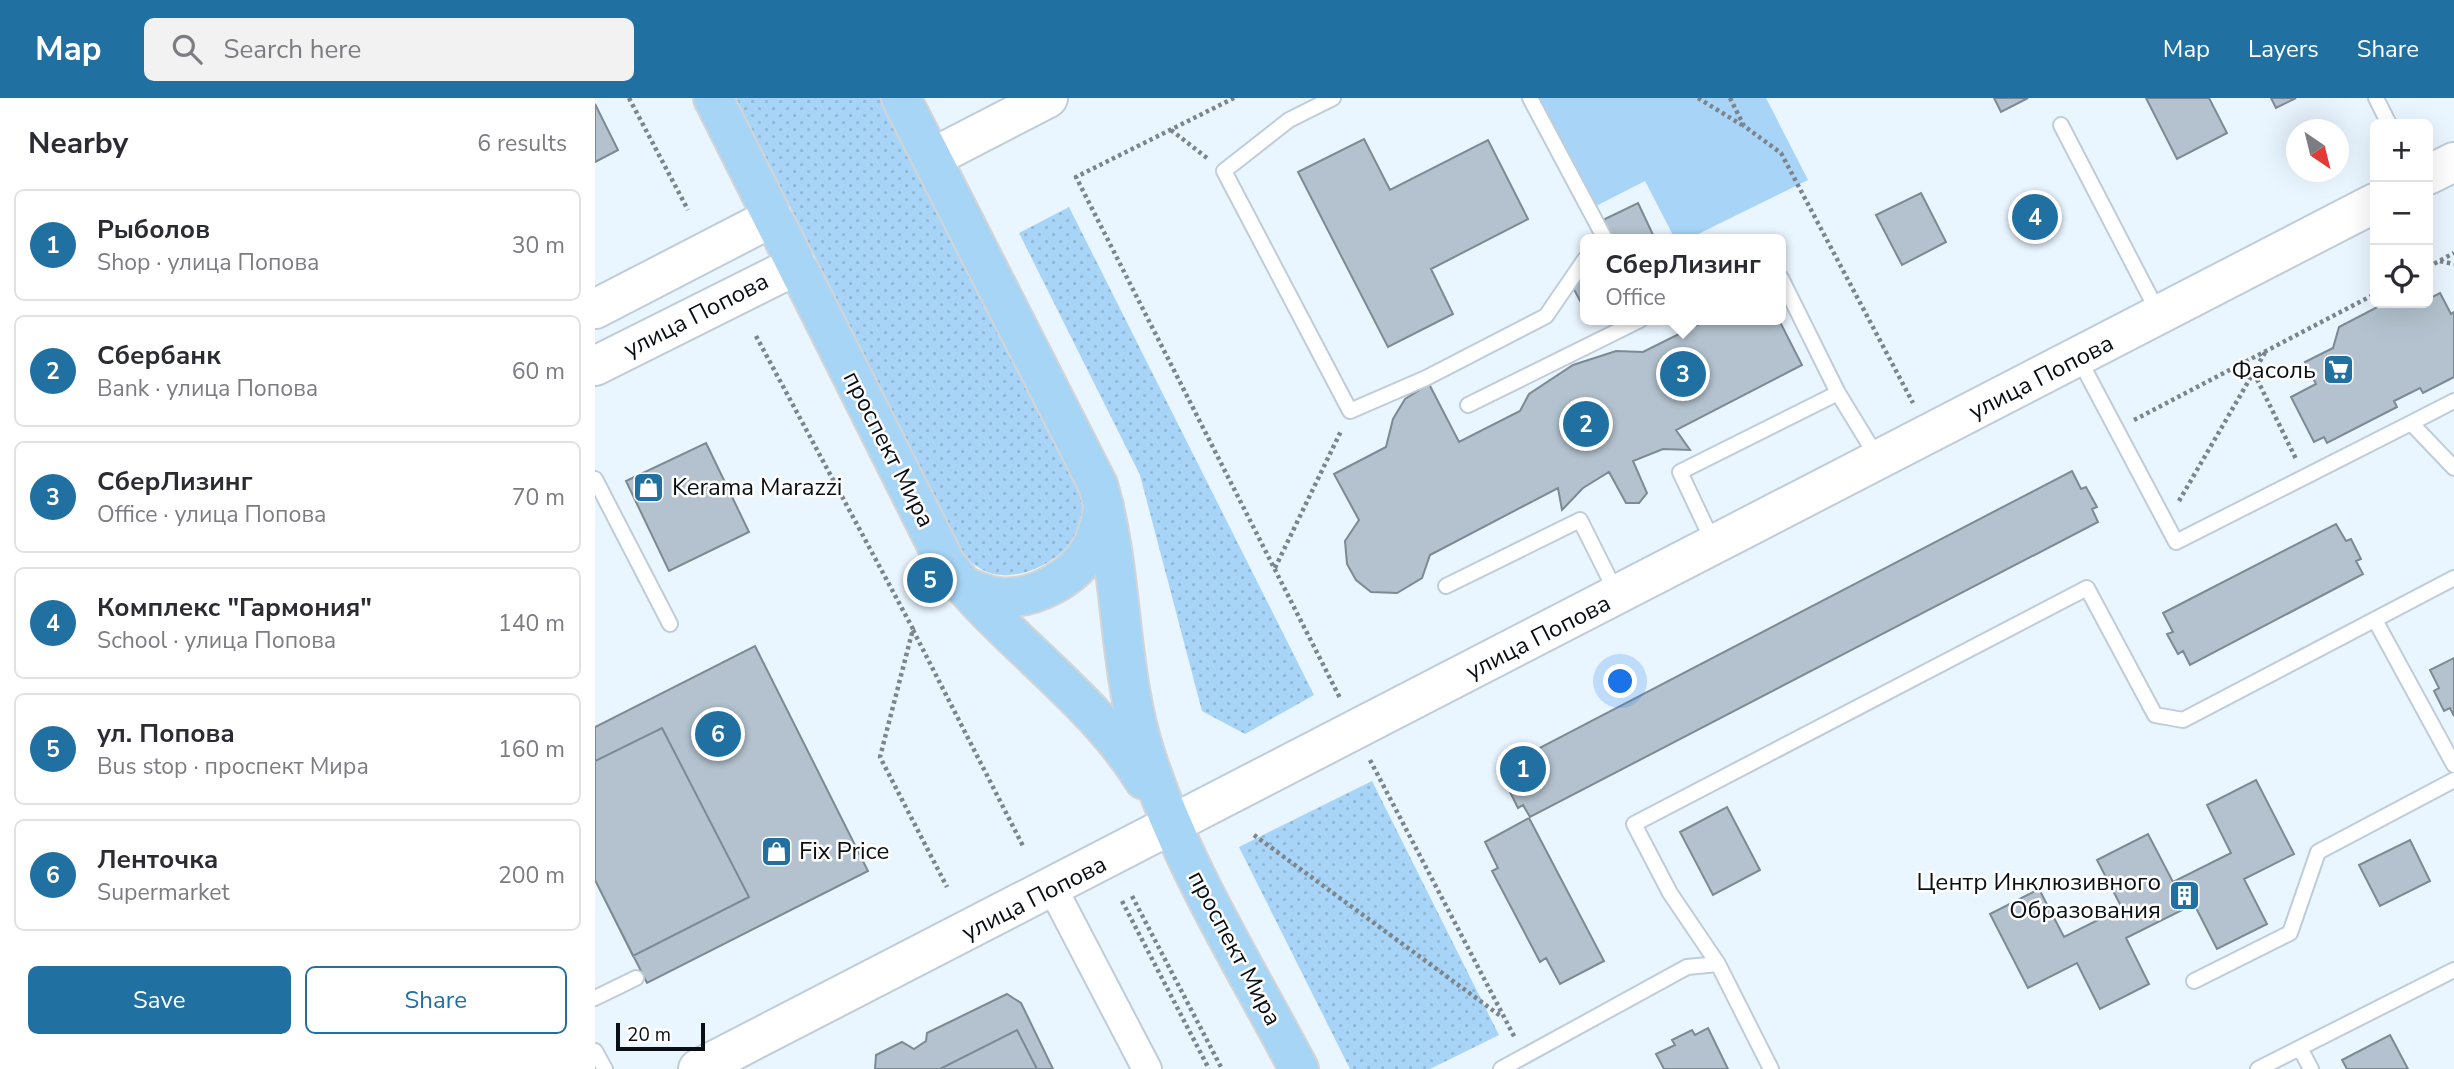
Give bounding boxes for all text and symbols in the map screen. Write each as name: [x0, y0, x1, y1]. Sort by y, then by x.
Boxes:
search box: [144, 18, 634, 81]
text: Map: [35, 27, 102, 72]
icon: search: [168, 30, 206, 68]
text: Search here: [224, 32, 361, 67]
text: Map: [2163, 33, 2210, 65]
text: Layers: [2248, 33, 2319, 65]
text: Share: [2357, 33, 2419, 65]
north arrow: [2286, 119, 2349, 182]
map controls: [2370, 119, 2433, 308]
button: +: [2370, 119, 2433, 182]
text: Nearby: [28, 123, 128, 164]
text: 6 results: [477, 128, 567, 159]
button: −: [2370, 182, 2433, 245]
pin: 4: [2012, 191, 2058, 243]
text: Рыболов: [97, 212, 210, 247]
text: 1: [46, 230, 60, 261]
text: 30 m: [512, 230, 565, 261]
popup: [1580, 234, 1786, 325]
button: locate: [2370, 245, 2433, 308]
text: Shop · улица Попова: [97, 247, 319, 278]
text: СберЛизинг: [1605, 247, 1761, 282]
street label: улица Попова: [618, 265, 774, 365]
text: Office: [1605, 282, 1666, 313]
street label: улица Попова: [1963, 327, 2119, 427]
text: Сбербанк: [97, 338, 221, 373]
pin: 3: [1660, 348, 1706, 400]
supermarket icon: Фасоль: [2322, 353, 2356, 387]
place label: Фасоль: [2231, 354, 2316, 386]
text: 2: [46, 356, 60, 387]
text: 60 m: [512, 356, 565, 387]
street label: проспект Мира: [836, 365, 942, 533]
text: Bank · улица Попова: [97, 373, 318, 404]
pin: 2: [1563, 398, 1609, 450]
text: СберЛизинг: [97, 464, 253, 499]
shop icon: Kerama Marazzi: [632, 470, 666, 504]
place label: Kerama Marazzi: [672, 471, 842, 503]
text: 3: [46, 482, 60, 513]
text: 70 m: [512, 482, 565, 513]
text: Office · улица Попова: [97, 499, 326, 530]
pin: 5: [907, 554, 953, 606]
street label: улица Попова: [1460, 587, 1616, 687]
text: Комплекс "Гармония": [97, 590, 372, 625]
text: 4: [46, 608, 60, 639]
text: 140 m: [498, 608, 565, 639]
text: School · улица Попова: [97, 625, 336, 656]
your location: [1603, 664, 1637, 698]
pin: 6: [695, 708, 741, 760]
text: ул. Попова: [97, 716, 235, 751]
text: 5: [46, 734, 60, 765]
text: 160 m: [498, 734, 565, 765]
pin: 1: [1500, 743, 1546, 795]
text: Bus stop · проспект Мира: [97, 751, 369, 782]
shop icon: Fix Price: [759, 834, 793, 868]
place label: Fix Price: [799, 835, 889, 867]
text: Ленточка: [97, 842, 218, 877]
street label: улица Попова: [956, 848, 1112, 948]
text: 6: [46, 860, 60, 891]
text: 200 m: [498, 860, 565, 891]
street label: проспект Мира: [1181, 865, 1289, 1031]
place label: Центр Инклюзивного Образования: [1916, 866, 2161, 926]
text: Supermarket: [97, 877, 230, 908]
building icon: Центр Инклюзивного Образования: [2167, 879, 2201, 913]
button: Save: [28, 966, 291, 1034]
button: Share: [305, 966, 567, 1034]
scale bar: [616, 1020, 705, 1052]
text: 20 m: [627, 1022, 671, 1048]

